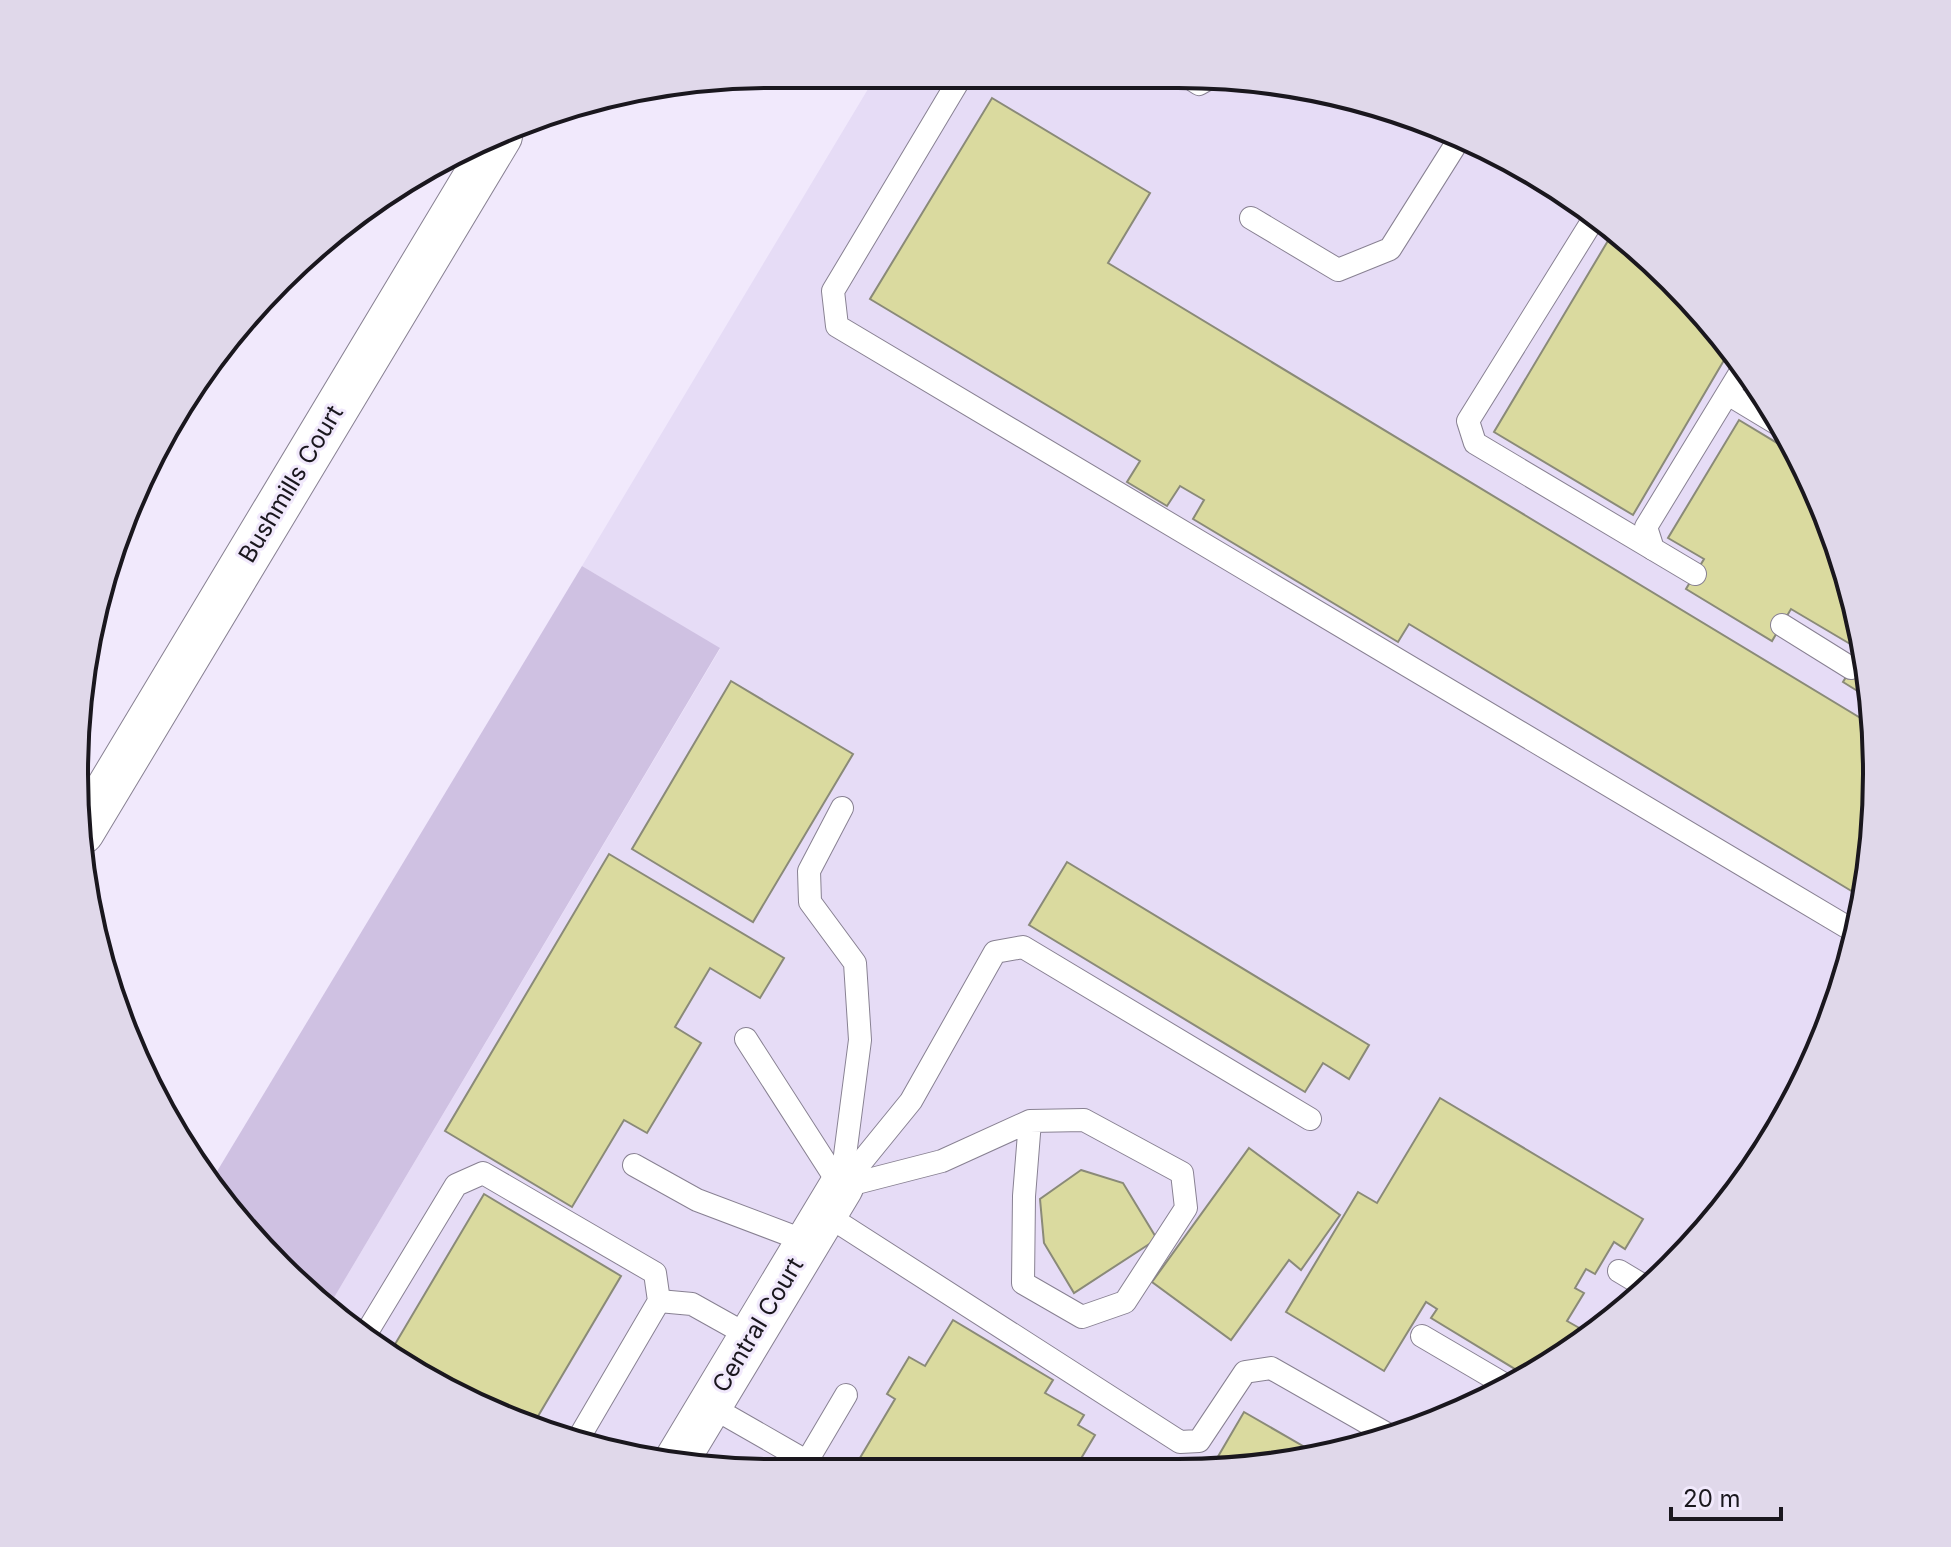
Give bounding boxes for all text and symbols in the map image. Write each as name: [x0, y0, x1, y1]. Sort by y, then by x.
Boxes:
street label: Bushmills Court: [232, 400, 349, 568]
street label: Central Court: [706, 1252, 809, 1397]
scale bar: [1671, 1471, 1781, 1521]
text: 20 m: [1683, 1484, 1741, 1513]

